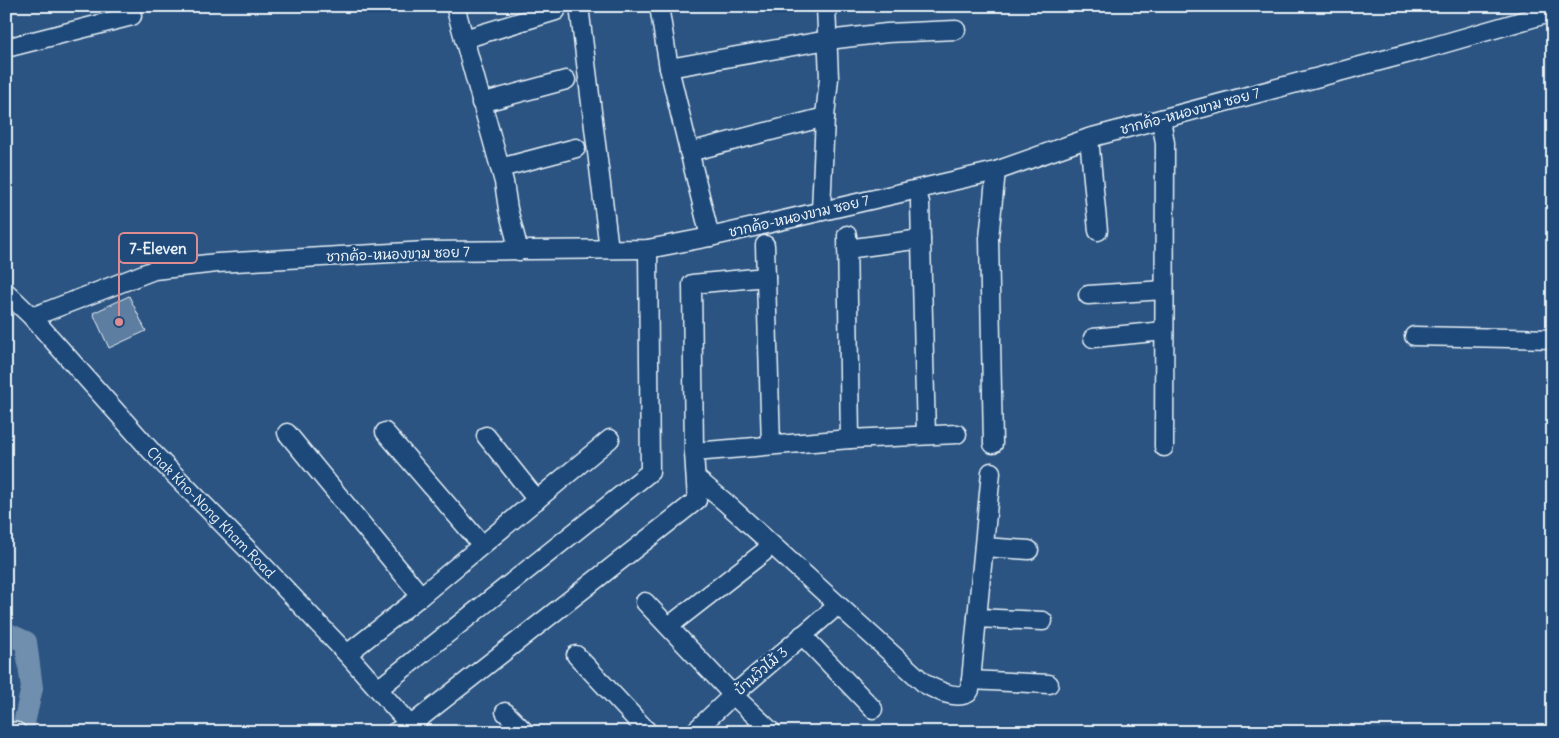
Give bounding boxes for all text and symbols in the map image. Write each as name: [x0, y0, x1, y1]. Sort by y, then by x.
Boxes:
street label: ชากค้อ-หนองขาม ซอย 7: [1118, 84, 1262, 138]
street label: ชากค้อ-หนองขาม ซอย 7: [727, 191, 871, 241]
callout: 7-Eleven: [119, 233, 197, 263]
text: 7-Eleven: [129, 239, 187, 258]
street label: ชากค้อ-หนองขาม ซอย 7: [326, 242, 470, 266]
street label: Chak Kho-Nong Kham Road: [143, 443, 279, 582]
street label: บ้านวิวไม้ 3: [731, 643, 791, 699]

